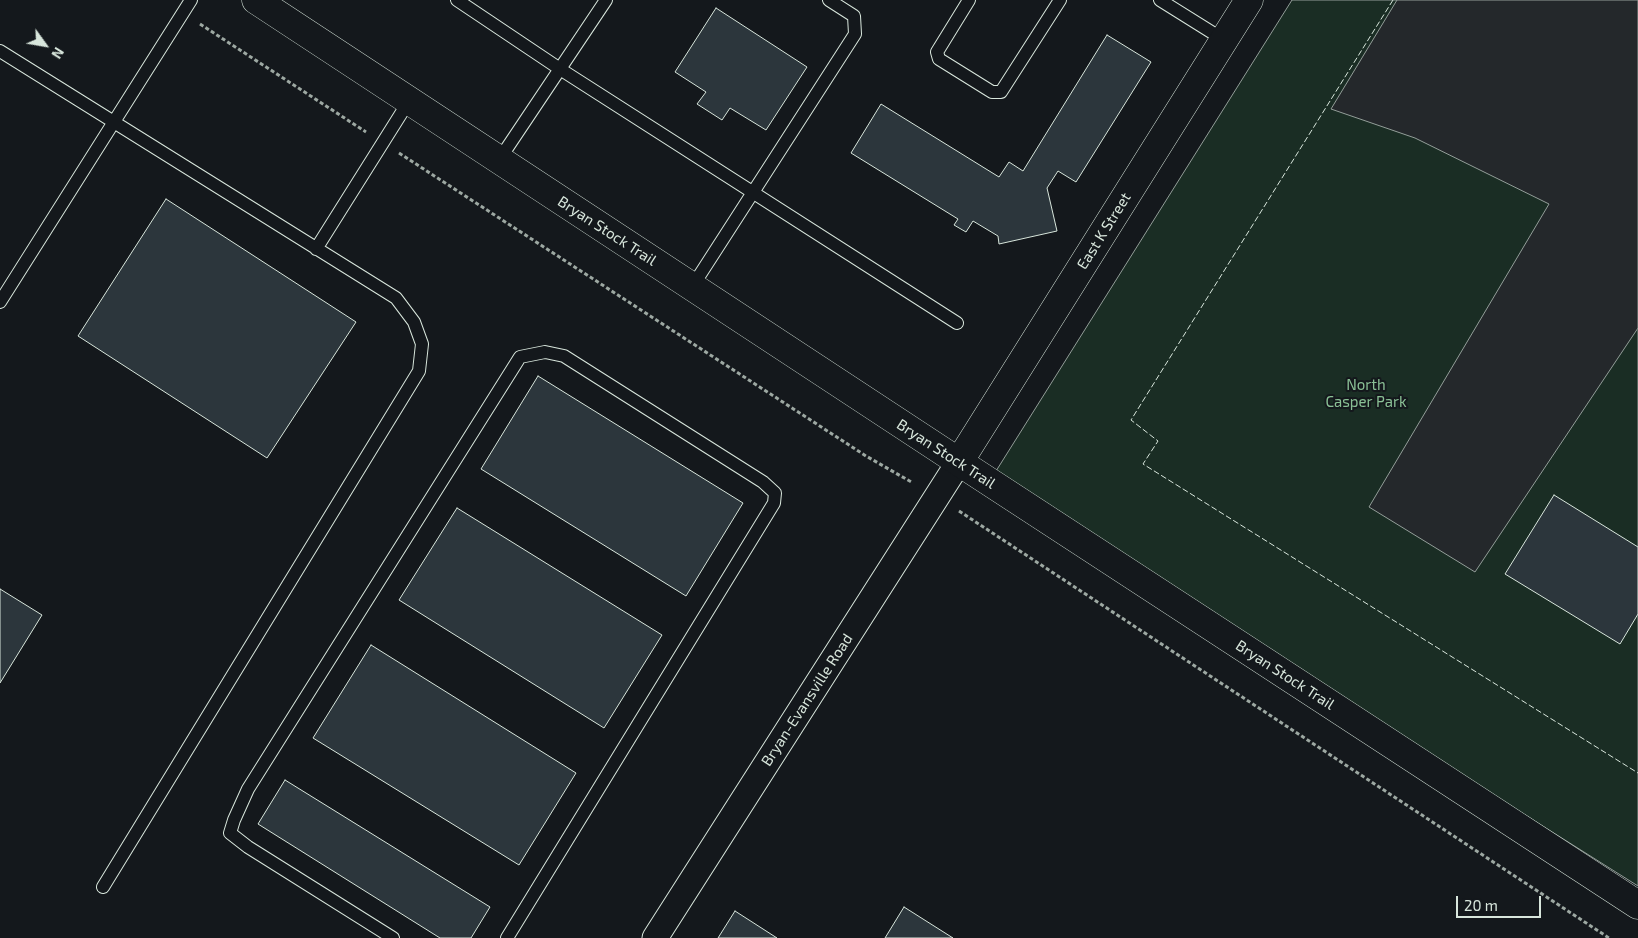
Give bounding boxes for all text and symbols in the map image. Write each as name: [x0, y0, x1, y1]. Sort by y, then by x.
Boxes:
north arrow: [20, 20, 70, 70]
text: N: [48, 44, 68, 62]
street label: East K Street: [1073, 189, 1135, 273]
street label: Bryan Stock Trail: [554, 192, 660, 270]
park label: North Casper Park: [1325, 376, 1407, 411]
street label: Bryan Stock Trail: [893, 415, 999, 493]
street label: Bryan-Evansville Road: [757, 630, 857, 770]
street label: Bryan Stock Trail: [1232, 636, 1338, 714]
scale bar: [1458, 886, 1543, 918]
text: 20 m: [1464, 896, 1498, 914]

